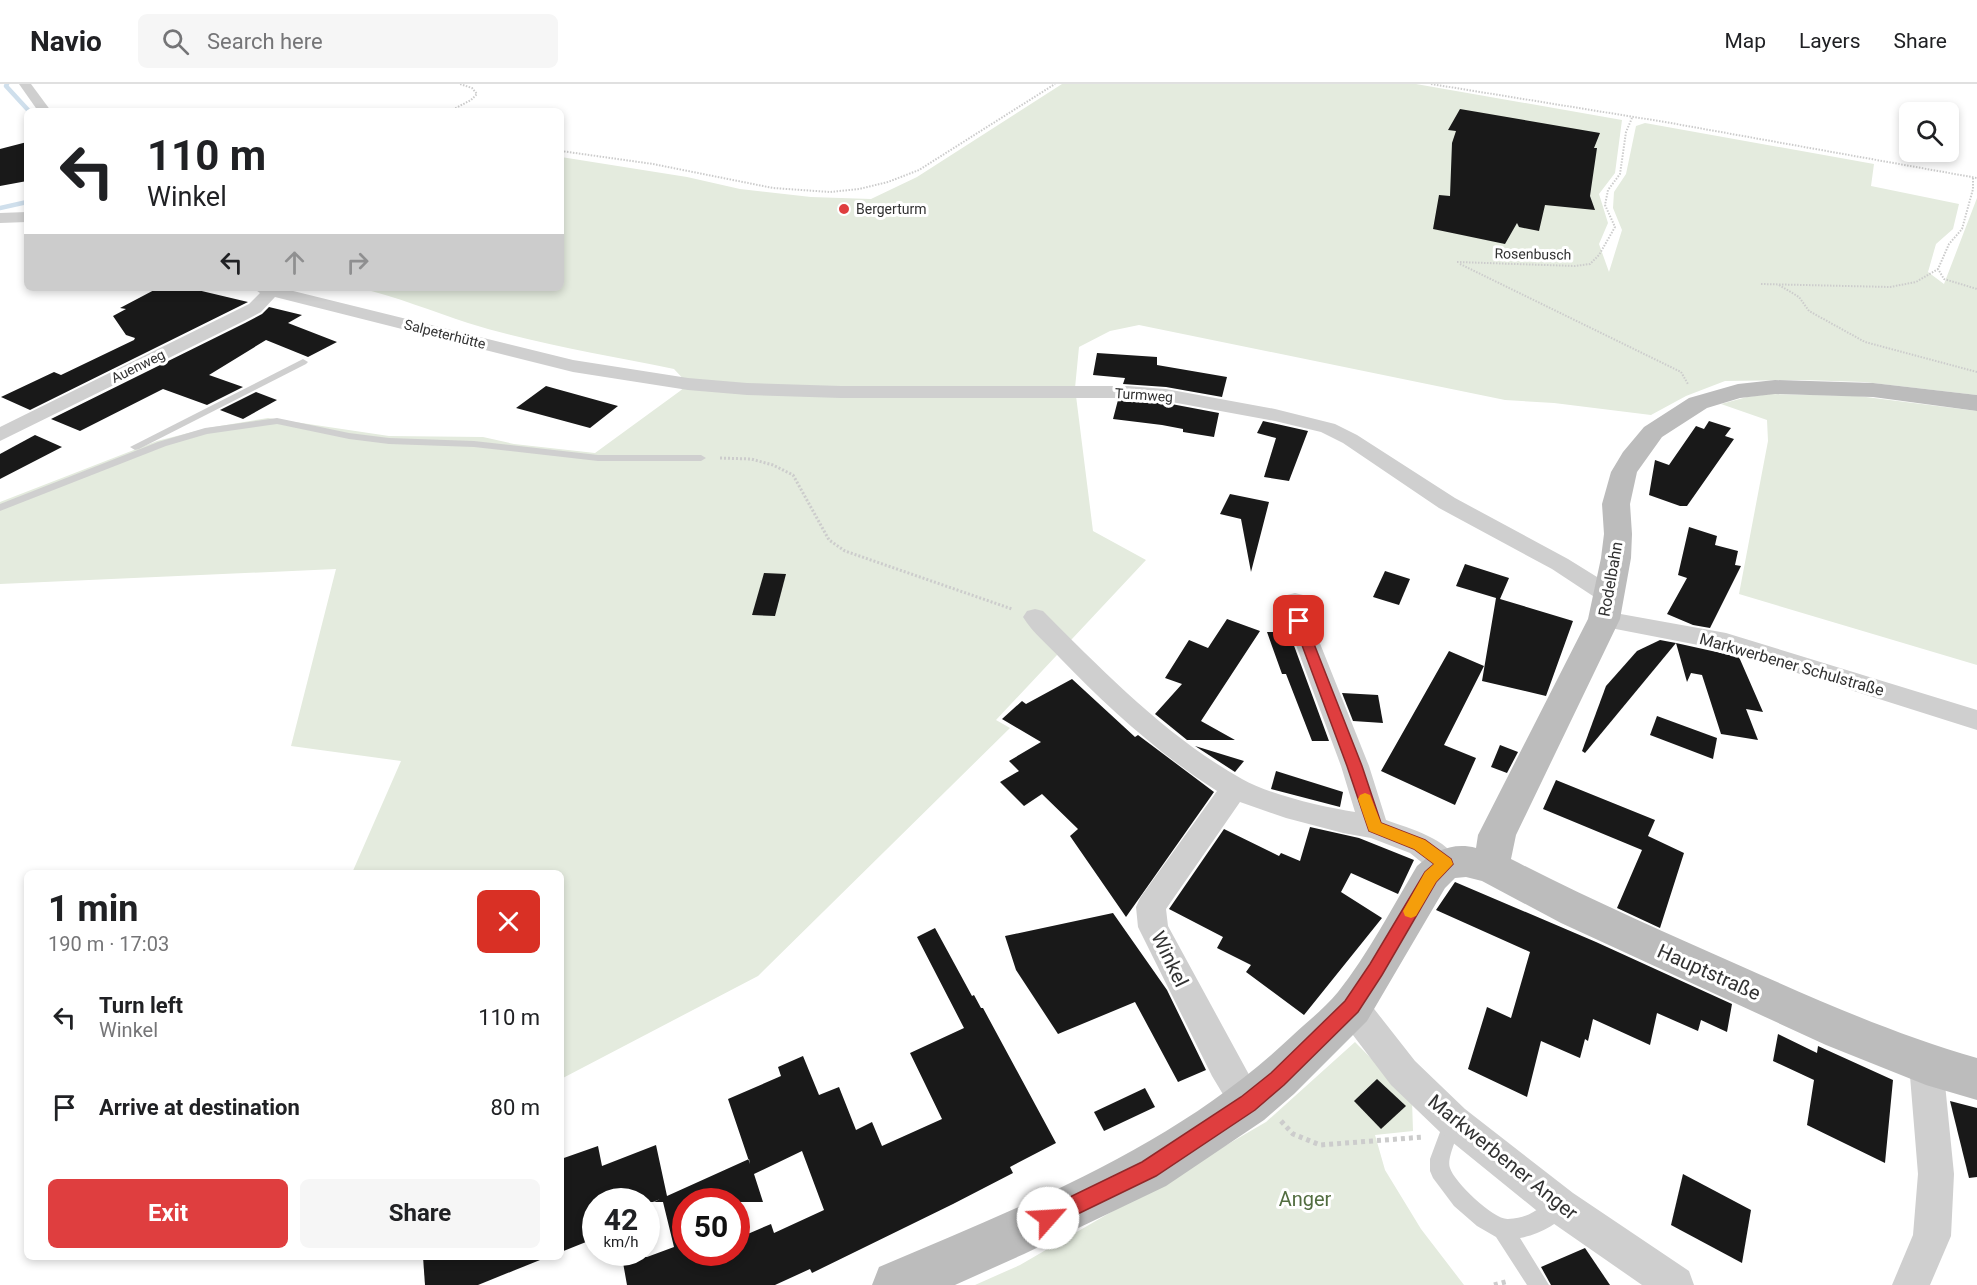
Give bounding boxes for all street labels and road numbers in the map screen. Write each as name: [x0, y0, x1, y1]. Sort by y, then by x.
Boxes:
street label: Rosenbusch: [1494, 245, 1572, 263]
street label: Salpeterhütte: [403, 316, 487, 352]
street label: Auenweg: [109, 346, 167, 386]
street label: Turmweg: [1114, 385, 1174, 405]
street label: Rodelbahn: [1595, 540, 1626, 618]
street label: Markwerbener Schulstraße: [1697, 629, 1886, 700]
street label: Winkel: [1146, 927, 1194, 991]
street label: Hauptstraße: [1654, 939, 1764, 1005]
street label: Markwerbener Anger: [1423, 1089, 1583, 1225]

